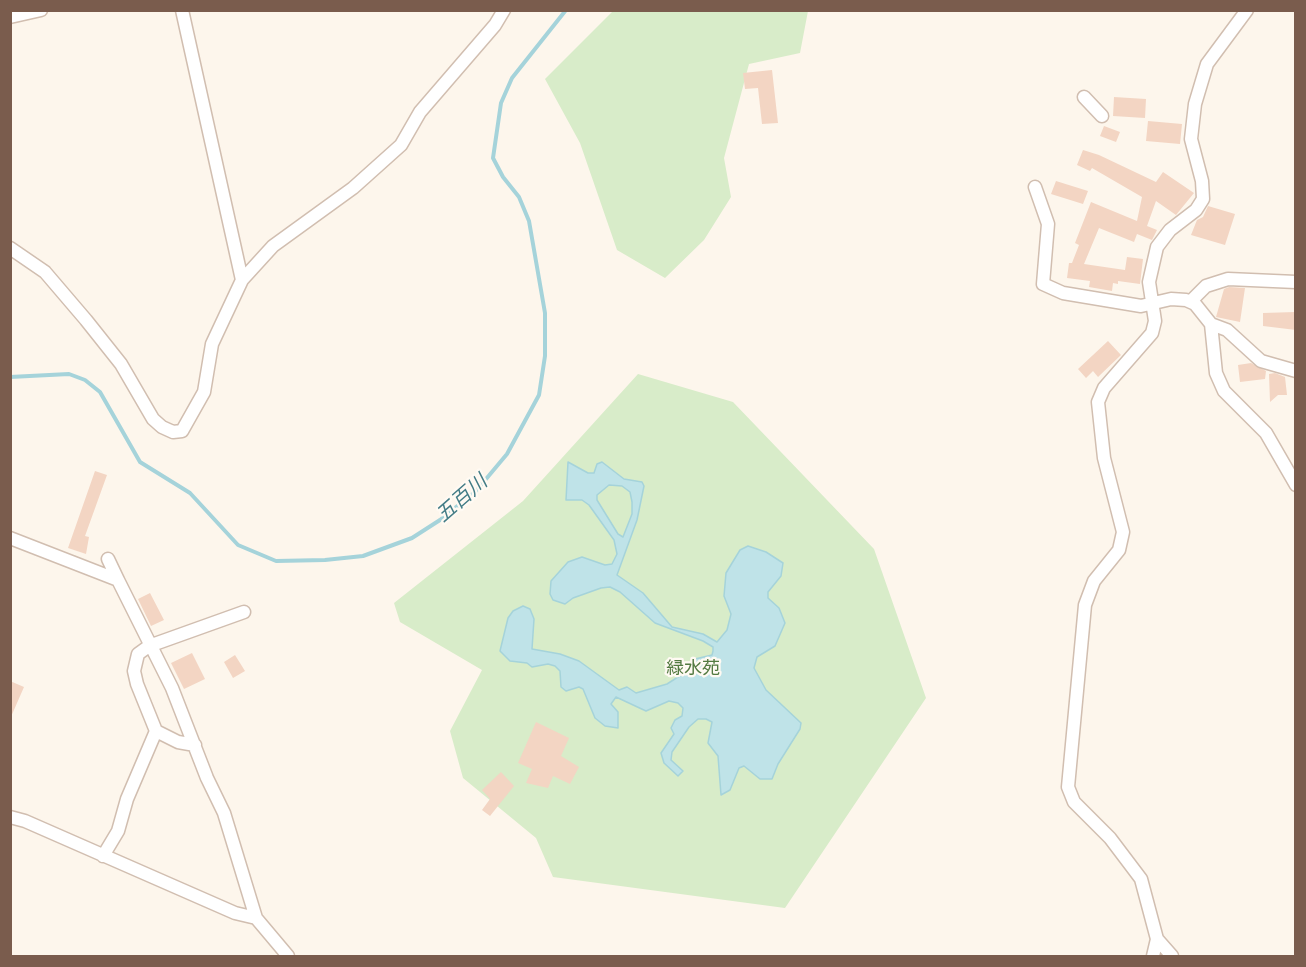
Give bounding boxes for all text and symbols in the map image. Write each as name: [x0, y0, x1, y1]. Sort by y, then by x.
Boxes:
water label: 五百川: [431, 470, 493, 528]
park label: 緑水苑: [666, 658, 720, 680]

